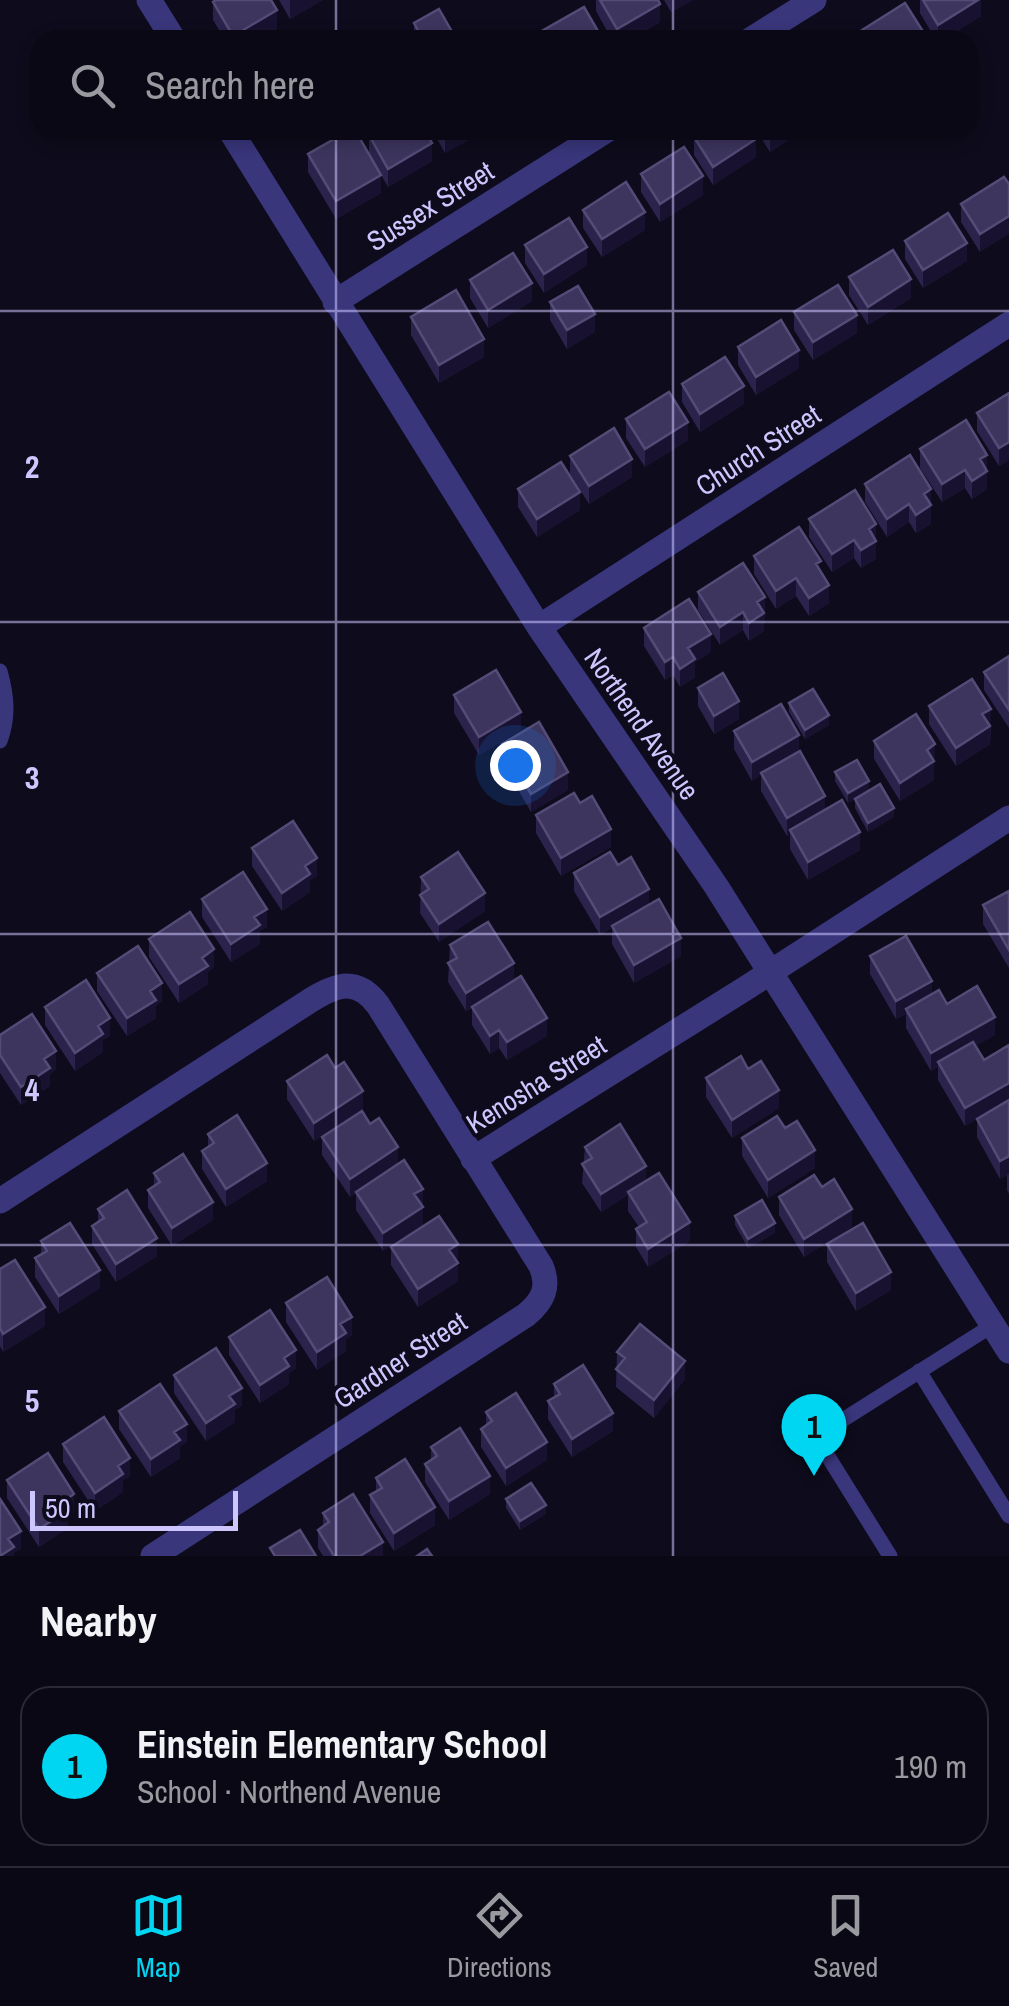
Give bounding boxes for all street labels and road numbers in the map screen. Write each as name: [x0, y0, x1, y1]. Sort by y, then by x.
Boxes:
street label: Sussex Street: [359, 152, 501, 260]
street label: Church Street: [688, 395, 828, 505]
street label: Northend Avenue: [576, 641, 708, 807]
street label: Kenosha Street: [459, 1026, 613, 1142]
street label: Gardner Street: [326, 1303, 474, 1417]

